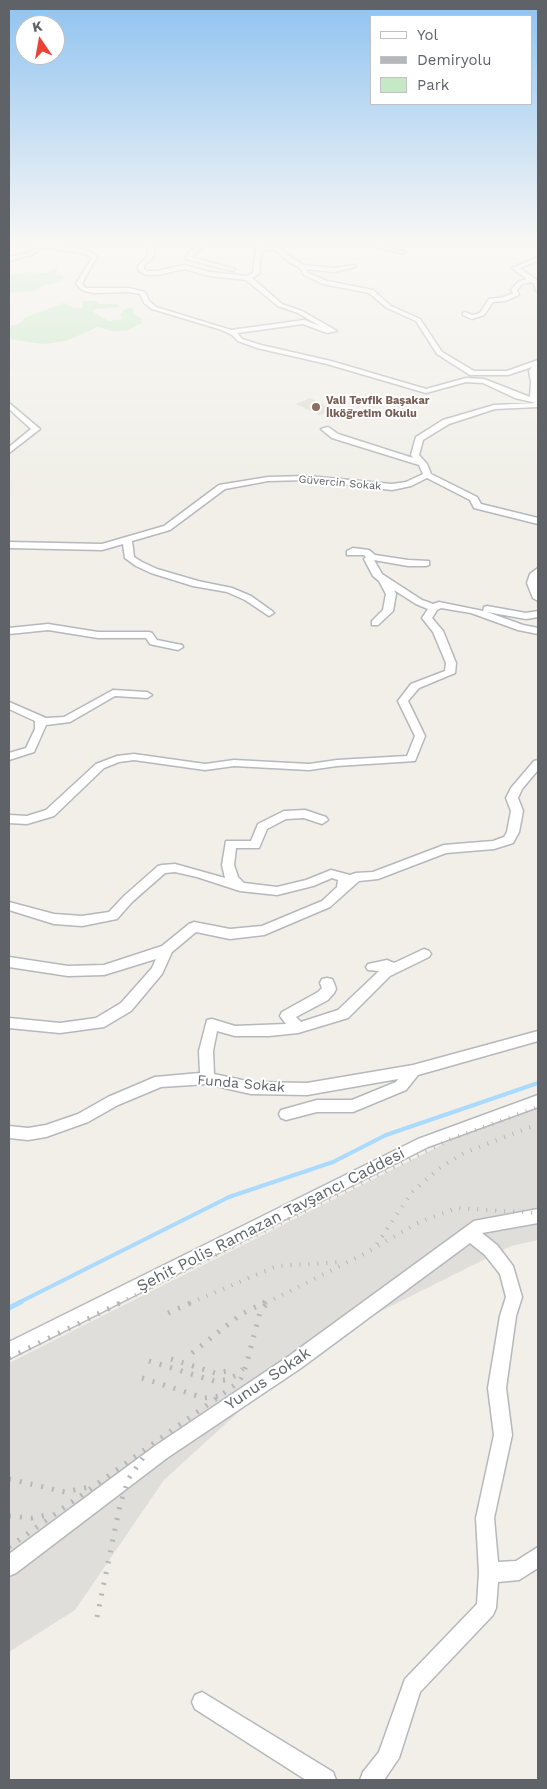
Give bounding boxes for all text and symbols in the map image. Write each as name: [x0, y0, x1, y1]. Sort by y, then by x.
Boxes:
north arrow: [15, 15, 65, 65]
legend: [370, 15, 532, 105]
text: K: [31, 17, 43, 35]
text: Yol: [417, 26, 438, 44]
text: Demiryolu: [417, 51, 491, 69]
text: Park: [417, 76, 449, 94]
place label: Vali Tevfik Başakar İlköğretim Okulu: [326, 394, 429, 420]
marker: Vali Tevfik Başakar İlköğretim Okulu: [310, 401, 322, 413]
street label: Güvercin Sokak: [298, 473, 382, 493]
street label: Funda Sokak: [197, 1072, 285, 1096]
street label: Şehit Polis Ramazan Tavşancı Caddesi: [134, 1144, 408, 1296]
street label: Yunus Sokak: [222, 1343, 314, 1415]

